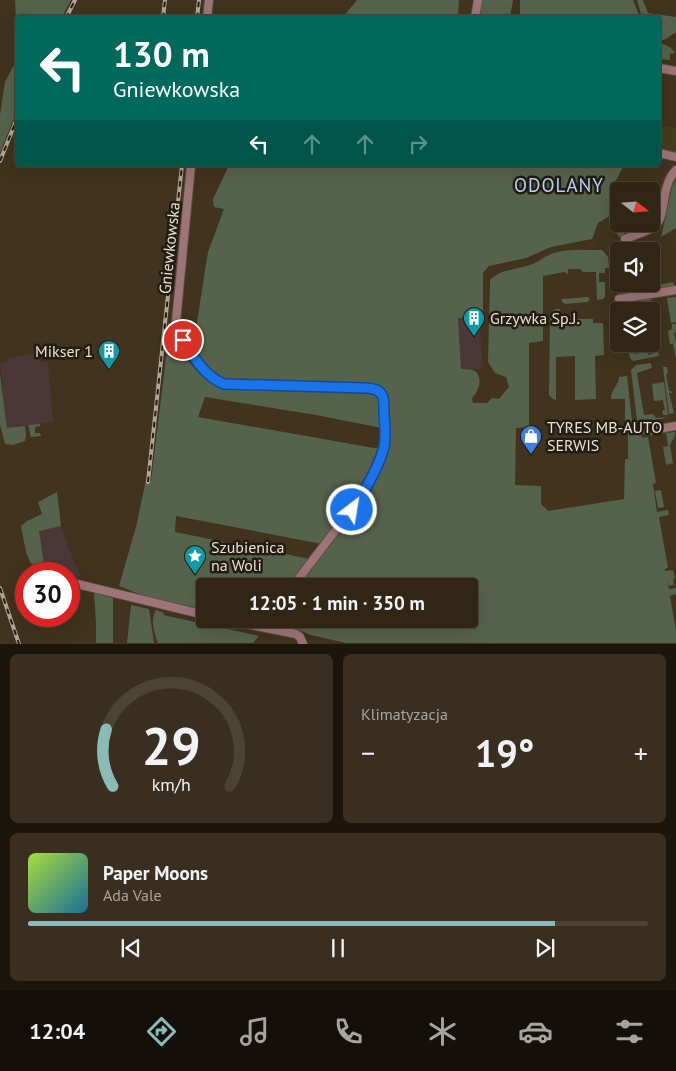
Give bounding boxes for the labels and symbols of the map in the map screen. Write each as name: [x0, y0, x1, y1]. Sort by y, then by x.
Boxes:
district label: ODOLANY: [514, 173, 604, 197]
north arrow: [610, 182, 660, 232]
street label: Gniewkowska: [154, 201, 184, 295]
building icon: Grzywka Sp.J.: [462, 306, 486, 337]
place label: Grzywka Sp.J.: [490, 308, 580, 328]
pin: [162, 319, 204, 361]
building icon: Mikser 1: [97, 339, 121, 370]
place label: Mikser 1: [35, 341, 93, 361]
place label: TYRES MB-AUTO SERWIS: [547, 417, 662, 455]
shop icon: TYRES MB-AUTO SERWIS: [519, 424, 543, 455]
position arrow: [325, 483, 377, 535]
place label: Szubienica na Woli: [211, 537, 285, 575]
place icon: Szubienica na Woli: [183, 544, 207, 575]
speed limit sign: 30: [15, 562, 80, 627]

